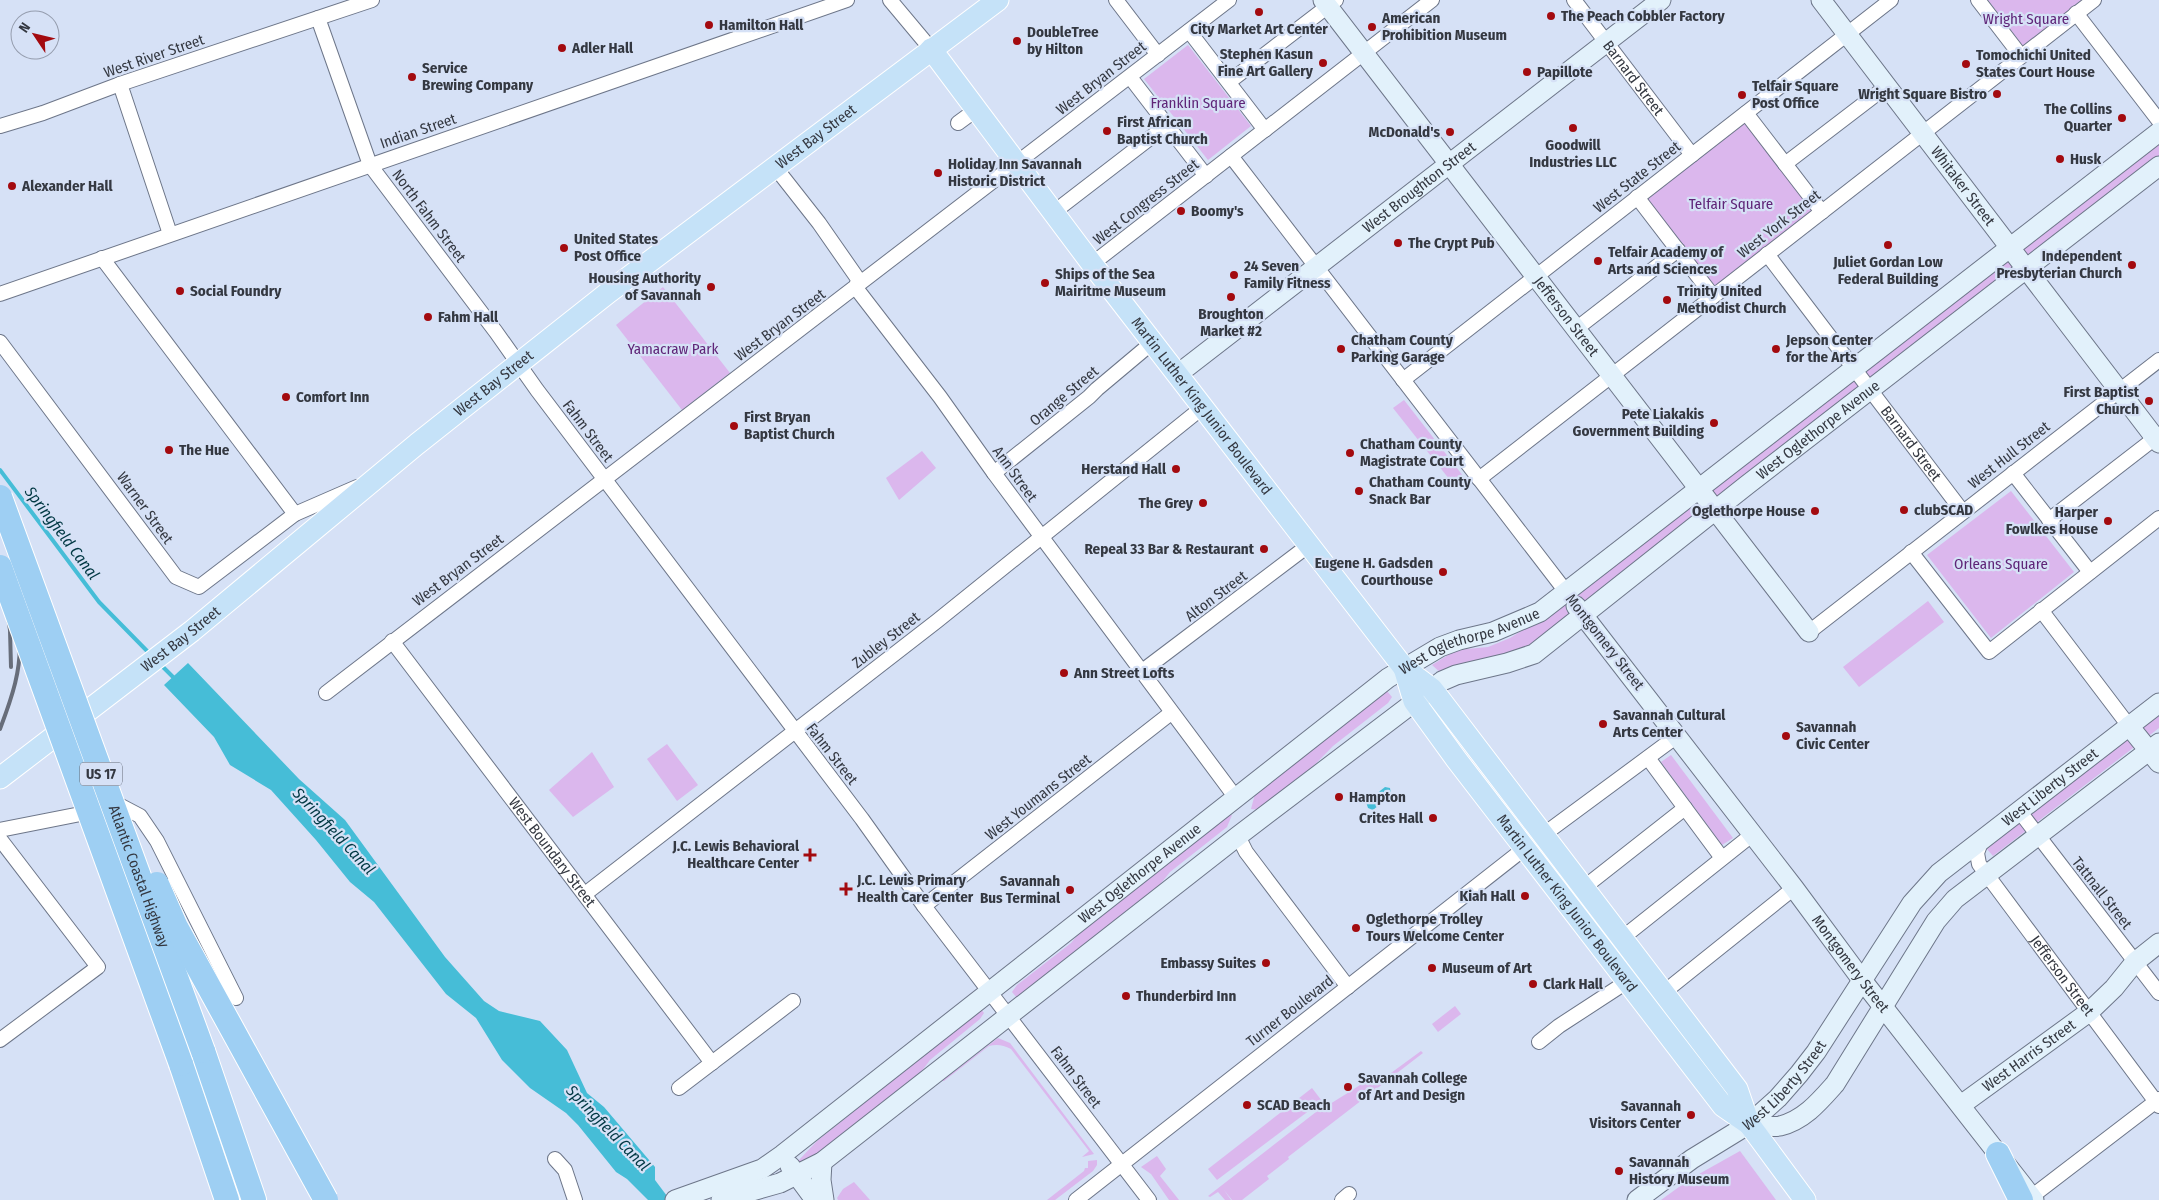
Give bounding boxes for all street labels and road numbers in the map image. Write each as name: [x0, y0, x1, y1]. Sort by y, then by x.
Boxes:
street label: West River Street: [101, 30, 207, 82]
street label: West Bryan Street: [1053, 37, 1150, 119]
street label: Barnard Street: [1599, 37, 1668, 119]
street label: West Bay Street: [772, 101, 860, 173]
street label: Indian Street: [378, 110, 459, 152]
street label: West State Street: [1590, 137, 1684, 217]
street label: West Broughton Street: [1359, 138, 1479, 237]
street label: Whitaker Street: [1927, 143, 1999, 229]
street label: West Congress Street: [1090, 155, 1202, 249]
street label: North Fahm Street: [388, 166, 470, 266]
street label: West York Street: [1734, 186, 1824, 262]
street label: Jefferson Street: [1530, 273, 1603, 360]
street label: West Bryan Street: [731, 285, 829, 365]
street label: Martin Luther King Junior Boulevard: [1128, 314, 1276, 498]
street label: West Bay Street: [450, 347, 537, 420]
street label: Orange Street: [1026, 362, 1102, 430]
street label: West Oglethorpe Avenue: [1753, 377, 1883, 483]
street label: Fahm Street: [559, 396, 617, 466]
street label: Barnard Street: [1877, 402, 1945, 485]
street label: West Hull Street: [1965, 418, 2053, 492]
street label: Ann Street: [989, 443, 1041, 505]
street label: Warner Street: [113, 469, 177, 547]
street label: West Bryan Street: [409, 530, 507, 610]
street label: Alton Street: [1182, 567, 1251, 625]
street label: Montgomery Street: [1562, 590, 1648, 694]
street label: West Bay Street: [137, 602, 224, 676]
street label: West Oglethorpe Avenue: [1396, 604, 1542, 678]
street label: Zubley Street: [849, 608, 924, 672]
street label: Fahm Street: [802, 720, 862, 788]
street label: West Liberty Street: [1998, 744, 2102, 830]
street label: West Youmans Street: [982, 750, 1095, 844]
road number: US 17: [80, 762, 122, 786]
street label: West Boundary Street: [505, 794, 600, 911]
street label: Atlantic Coastal Highway: [105, 803, 173, 950]
street label: Martin Luther King Junior Boulevard: [1493, 811, 1641, 996]
street label: West Oglethorpe Avenue: [1075, 820, 1205, 927]
street label: Tattnall Street: [2068, 853, 2136, 933]
street label: Montgomery Street: [1808, 912, 1893, 1016]
street label: Jefferson Street: [2026, 932, 2098, 1019]
street label: Turner Boulevard: [1243, 971, 1337, 1051]
street label: West Harris Street: [1979, 1016, 2079, 1096]
street label: West Liberty Street: [1739, 1037, 1830, 1135]
street label: Fahm Street: [1047, 1042, 1105, 1112]

